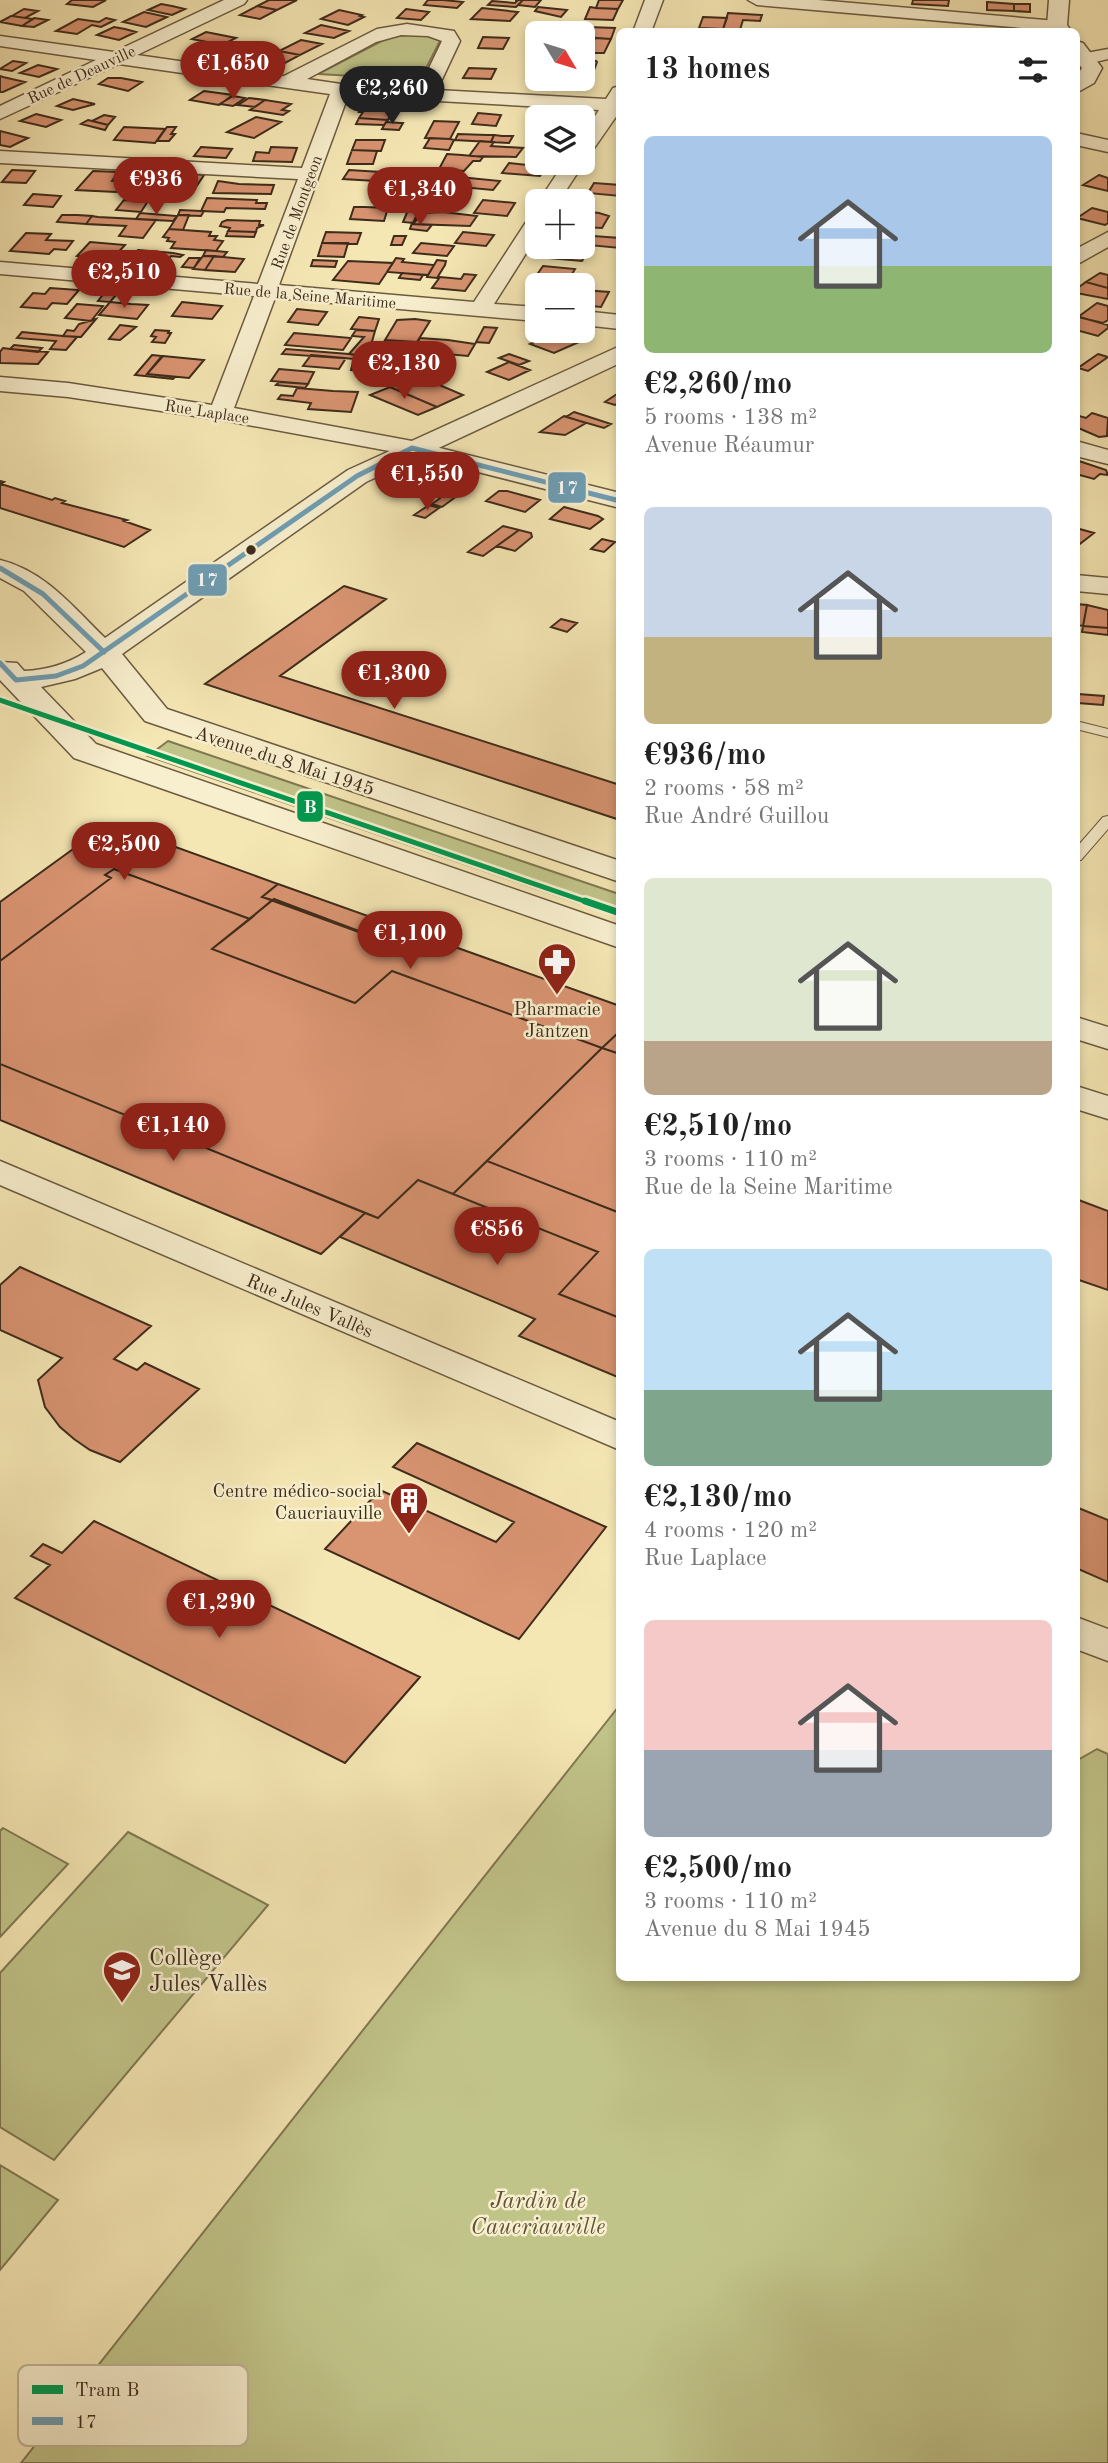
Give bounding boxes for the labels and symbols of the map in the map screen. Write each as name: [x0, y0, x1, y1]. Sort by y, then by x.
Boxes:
north arrow: [525, 21, 595, 91]
pin: €1,650: [176, 42, 290, 101]
street label: Rue de Deauville: [25, 44, 138, 108]
pin: €2,260: [335, 66, 449, 126]
street label: Rue de Montgeon: [270, 153, 326, 272]
pin: €936: [115, 158, 197, 217]
pin: €1,340: [363, 168, 477, 227]
pin: €2,510: [67, 250, 181, 310]
street label: Rue de la Seine Maritime: [223, 281, 397, 313]
pin: €2,130: [347, 342, 461, 401]
street label: Rue Laplace: [163, 398, 250, 428]
pin: €1,550: [370, 452, 484, 512]
line badge: 17: [547, 471, 587, 504]
text: 17: [556, 480, 578, 499]
unlabelled marker: [244, 543, 258, 557]
line badge: 17: [187, 563, 228, 597]
text: 17: [196, 572, 218, 591]
pin: €1,300: [337, 652, 451, 711]
street label: Avenue du 8 Mai 1945: [192, 724, 376, 800]
line badge: B: [296, 790, 324, 823]
text: B: [303, 799, 317, 818]
pin: €2,500: [67, 822, 181, 882]
pin: €1,100: [353, 912, 467, 971]
pharmacy icon: Pharmacie Jantzen: [536, 941, 578, 996]
place label: Pharmacie Jantzen: [513, 1001, 601, 1042]
pin: €1,140: [116, 1104, 230, 1163]
pin: €856: [456, 1208, 538, 1267]
street label: Rue Jules Vallès: [243, 1272, 375, 1343]
building icon: Centre médico-social Caucriauville: [388, 1480, 430, 1535]
place label: Centre médico-social Caucriauville: [213, 1483, 382, 1524]
pin: €1,290: [162, 1580, 276, 1640]
place label: Collège Jules Vallès: [149, 1947, 267, 1996]
school or university icon: Collège Jules Vallès: [101, 1949, 143, 2004]
park label: Jardin de Caucriauville: [470, 2190, 606, 2239]
legend: [18, 2365, 248, 2446]
text: Tram B: [75, 2382, 139, 2401]
text: 17: [75, 2414, 97, 2433]

